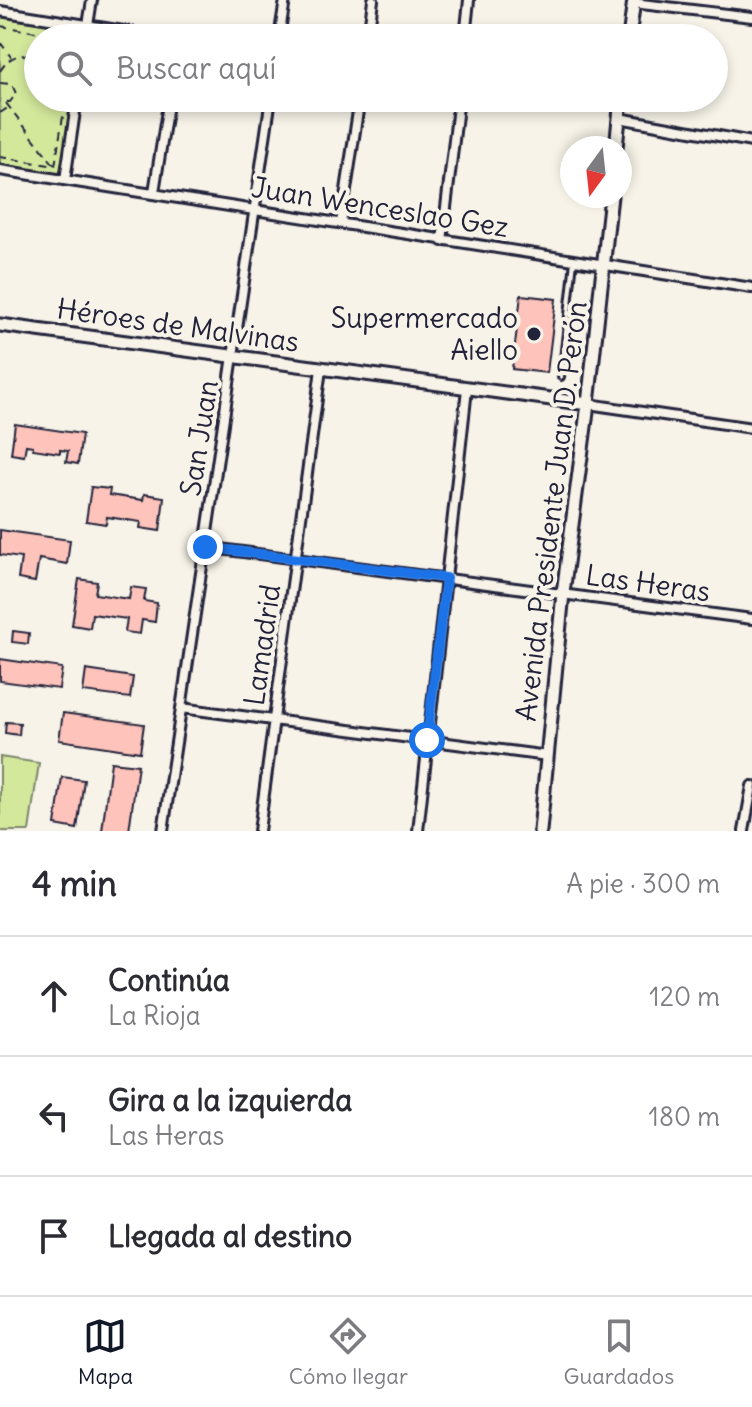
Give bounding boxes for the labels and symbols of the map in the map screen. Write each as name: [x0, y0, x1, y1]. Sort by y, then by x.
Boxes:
north arrow: [560, 136, 632, 208]
street label: Juan Wenceslao Gez: [249, 169, 511, 245]
street label: Héroes de Malvinas: [55, 290, 301, 360]
street label: Avenida Presidente Juan D. Perón: [507, 299, 595, 723]
place label: Supermercado Aiello: [331, 300, 518, 368]
marker: Supermercado Aiello: [525, 325, 543, 343]
street label: San Juan: [172, 377, 226, 499]
route end: [187, 529, 223, 565]
street label: Las Heras: [583, 556, 713, 610]
street label: Lamadrid: [236, 582, 288, 708]
route start: [409, 722, 445, 758]

